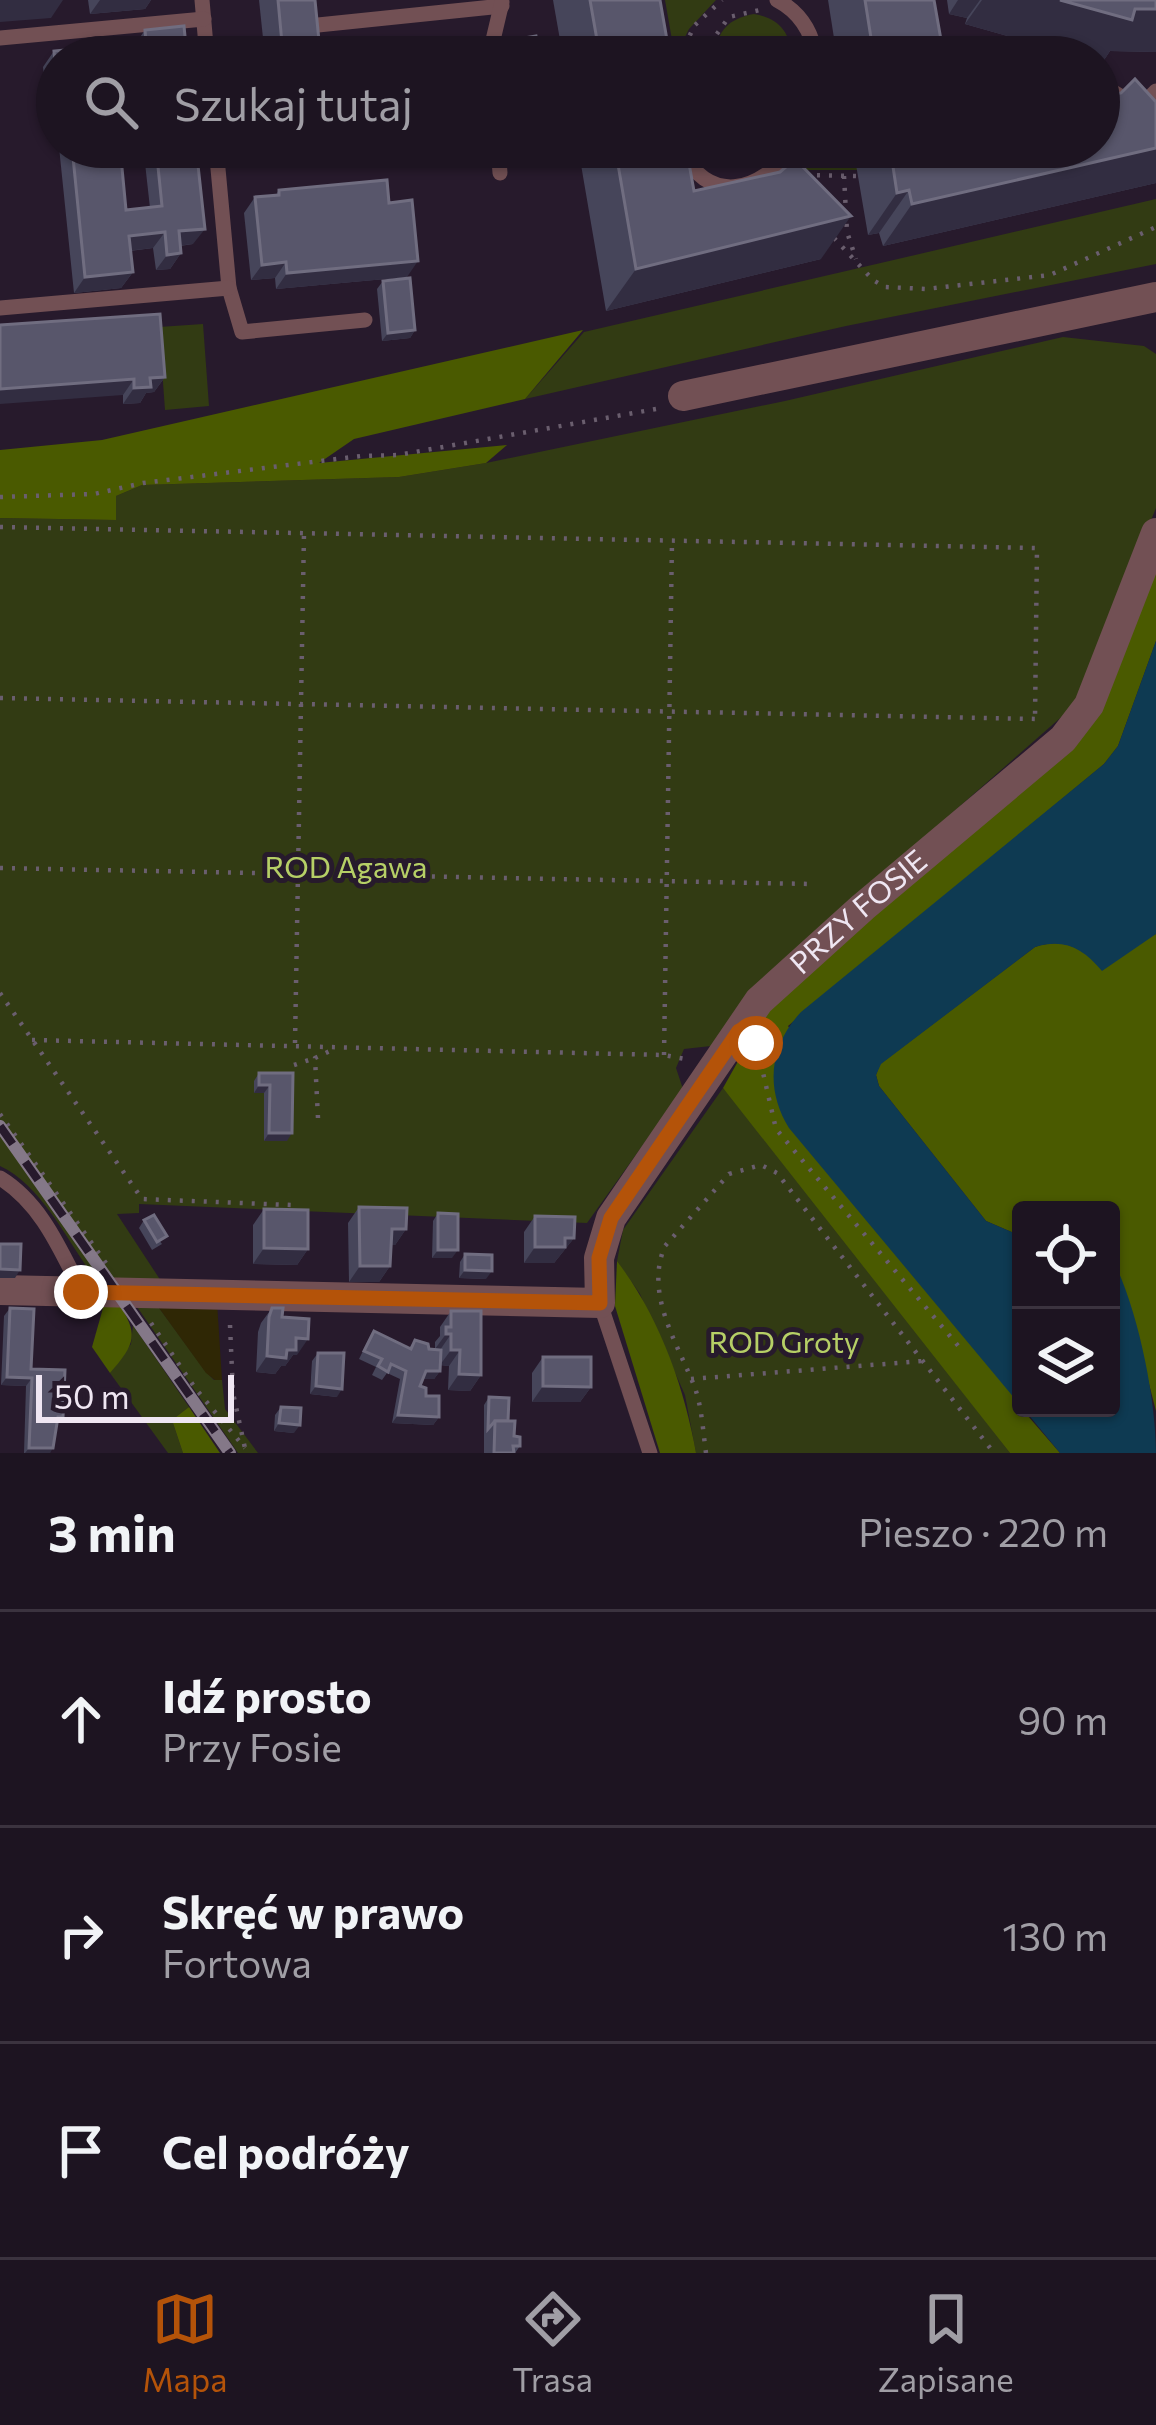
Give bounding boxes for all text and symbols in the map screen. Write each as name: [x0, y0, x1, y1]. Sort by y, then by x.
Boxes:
search box: [36, 36, 1120, 168]
icon: search: [78, 69, 144, 135]
text: Szukaj tutaj: [174, 75, 413, 130]
street label: PRZY FOSIE: [781, 841, 933, 980]
park label: ROD Agawa: [265, 847, 427, 884]
route start: [729, 1016, 783, 1070]
map controls: [1012, 1201, 1120, 1417]
button: locate: [1012, 1201, 1120, 1309]
route end: [54, 1265, 108, 1319]
button: layers: [1012, 1309, 1120, 1417]
park label: ROD Groty: [709, 1322, 859, 1359]
scale bar: [36, 1369, 234, 1422]
text: 50 m: [54, 1375, 130, 1416]
text: 3 min: [48, 1500, 176, 1563]
text: Pieszo · 220 m: [858, 1507, 1108, 1555]
text: Idź prosto: [162, 1667, 372, 1722]
icon: ahead: [48, 1686, 114, 1752]
text: 90 m: [1017, 1695, 1108, 1743]
text: Przy Fosie: [162, 1722, 342, 1770]
text: Skręć w prawo: [162, 1883, 464, 1938]
icon: right: [48, 1902, 114, 1968]
text: 130 m: [1002, 1911, 1108, 1959]
text: Fortowa: [162, 1938, 312, 1986]
icon: arrive: [48, 2118, 114, 2184]
text: Cel podróży: [162, 2123, 410, 2178]
tab: Mapa: [142, 2286, 228, 2399]
tab: Trasa: [512, 2286, 593, 2399]
tab: Zapisane: [878, 2286, 1014, 2399]

